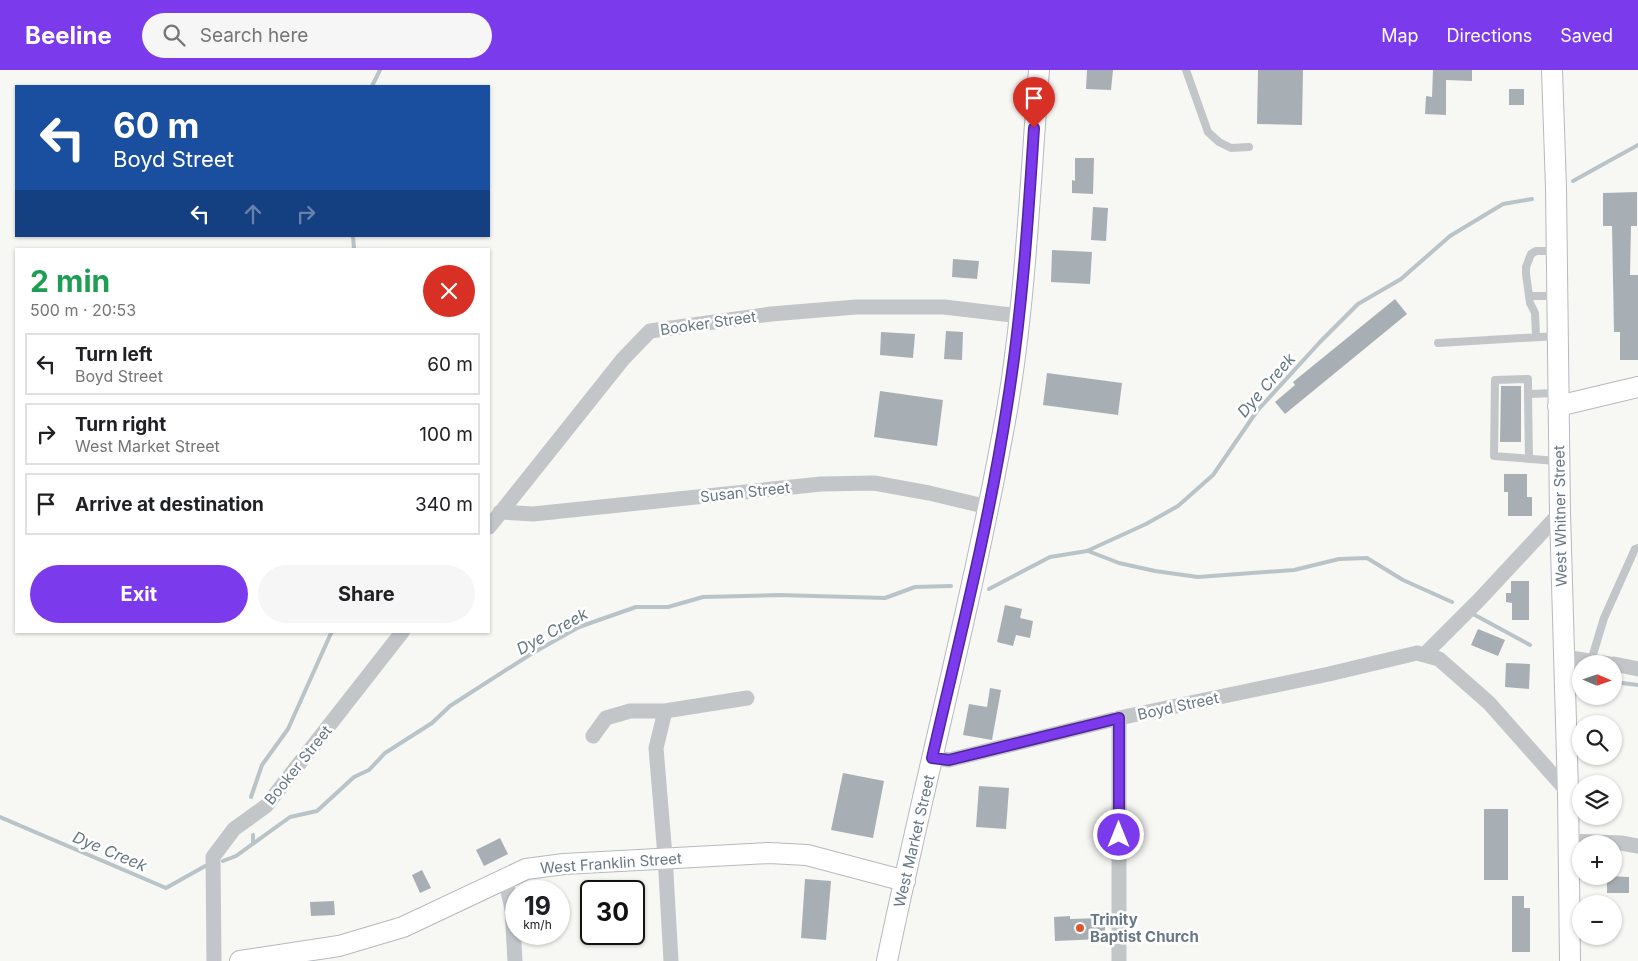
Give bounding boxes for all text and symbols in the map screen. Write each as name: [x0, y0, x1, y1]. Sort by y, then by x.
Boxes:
search box: [142, 13, 492, 58]
text: Beeline: [25, 21, 112, 50]
icon: search: [160, 21, 188, 49]
text: Search here: [200, 24, 308, 47]
text: Map: [1381, 25, 1419, 46]
text: Directions: [1447, 25, 1532, 46]
text: Saved: [1560, 25, 1613, 46]
pin: [1013, 77, 1055, 128]
icon: arrive: [1020, 84, 1048, 112]
text: 60 m: [113, 104, 200, 146]
icon: left: [30, 105, 95, 170]
text: Boyd Street: [113, 146, 234, 172]
icon: left: [186, 200, 214, 228]
icon: ahead: [239, 200, 267, 228]
icon: right: [292, 200, 320, 228]
text: 2 min: [30, 263, 110, 299]
button: close: [423, 265, 475, 317]
text: 500 m · 20:53: [30, 300, 136, 320]
street label: Booker Street: [659, 307, 757, 339]
text: Turn left: [75, 343, 153, 366]
water label: Dye Creek: [1233, 349, 1299, 421]
icon: left: [32, 350, 60, 378]
text: 60 m: [427, 353, 473, 376]
text: Boyd Street: [75, 366, 163, 386]
text: Turn right: [75, 413, 166, 436]
icon: right: [32, 420, 60, 448]
text: 100 m: [419, 423, 473, 446]
text: West Market Street: [75, 436, 220, 456]
street label: West Whitner Street: [1549, 445, 1571, 587]
street label: Susan Street: [699, 478, 791, 506]
icon: arrive: [32, 490, 60, 518]
text: Arrive at destination: [75, 493, 264, 516]
text: 340 m: [415, 493, 473, 516]
button: Exit: [30, 565, 248, 623]
button: Share: [258, 565, 475, 623]
water label: Dye Creek: [513, 603, 591, 659]
north arrow: [1572, 655, 1622, 705]
map controls: [1572, 655, 1622, 945]
street label: Boyd Street: [1136, 688, 1220, 724]
button: search: [1572, 715, 1622, 765]
street label: Booker Street: [260, 721, 336, 809]
street label: West Market Street: [889, 773, 939, 909]
button: layers: [1572, 775, 1622, 825]
position arrow: [1092, 808, 1144, 860]
water label: Dye Creek: [70, 826, 150, 876]
button: +: [1572, 835, 1622, 885]
street label: West Franklin Street: [539, 849, 683, 877]
speed limit sign: 30: [580, 880, 645, 945]
text: 19: [524, 891, 551, 921]
button: −: [1572, 895, 1622, 945]
place label: Trinity Baptist Church: [1090, 910, 1199, 946]
text: km/h: [523, 917, 552, 932]
marker: Trinity Baptist Church: [1074, 922, 1086, 934]

